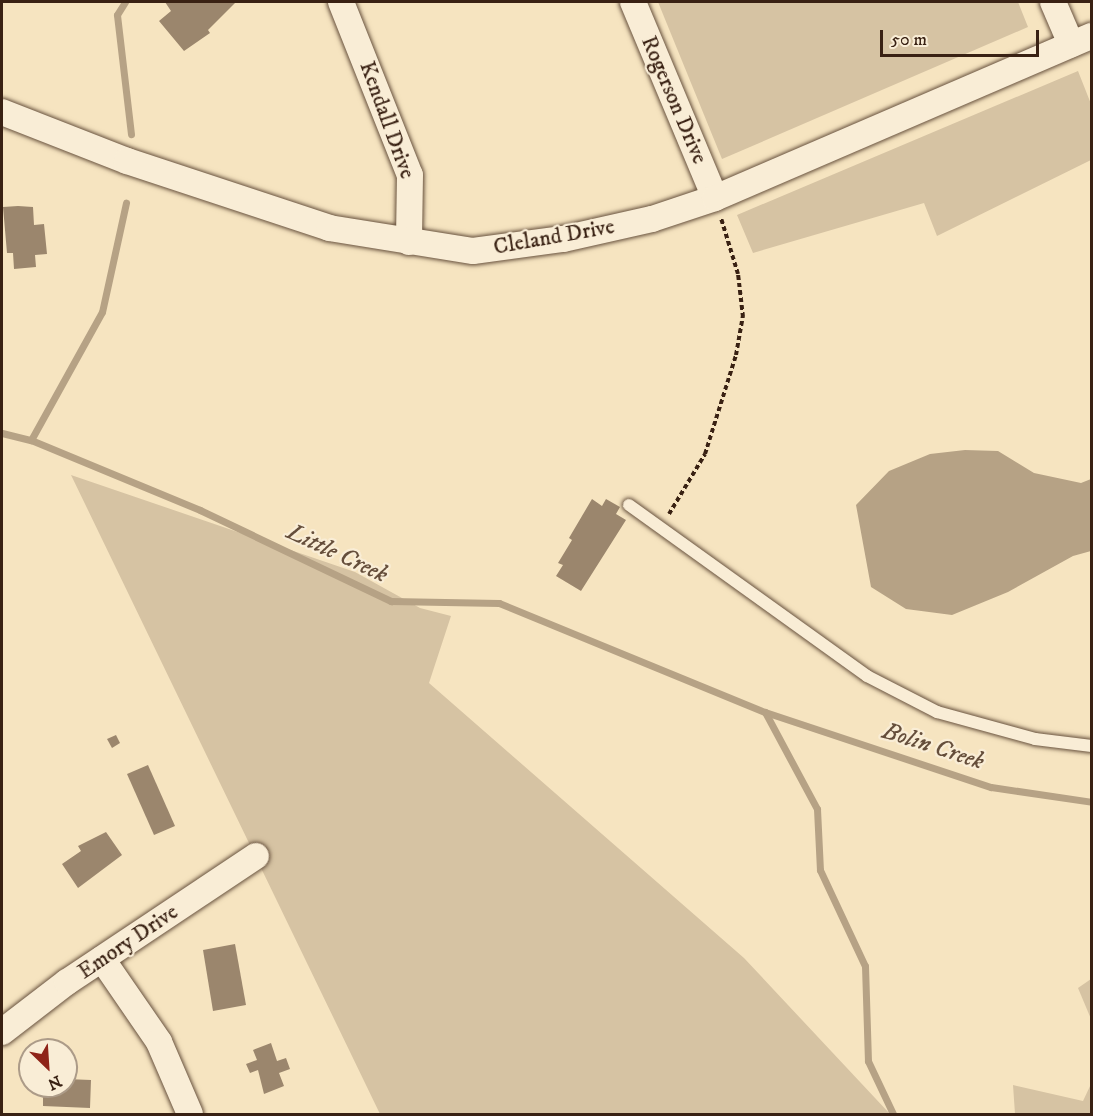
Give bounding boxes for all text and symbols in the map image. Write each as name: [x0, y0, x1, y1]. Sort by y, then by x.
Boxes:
scale bar: [883, 18, 1042, 56]
text: 50 m: [891, 29, 927, 51]
street label: Rogerson Drive: [635, 32, 713, 168]
street label: Kendall Drive: [354, 58, 420, 182]
street label: Cleland Drive: [491, 213, 617, 261]
water label: Little Creek: [282, 518, 392, 590]
water label: Bolin Creek: [879, 717, 987, 777]
street label: Emory Drive: [73, 899, 183, 985]
north arrow: [18, 1038, 78, 1098]
text: N: [45, 1071, 65, 1094]

